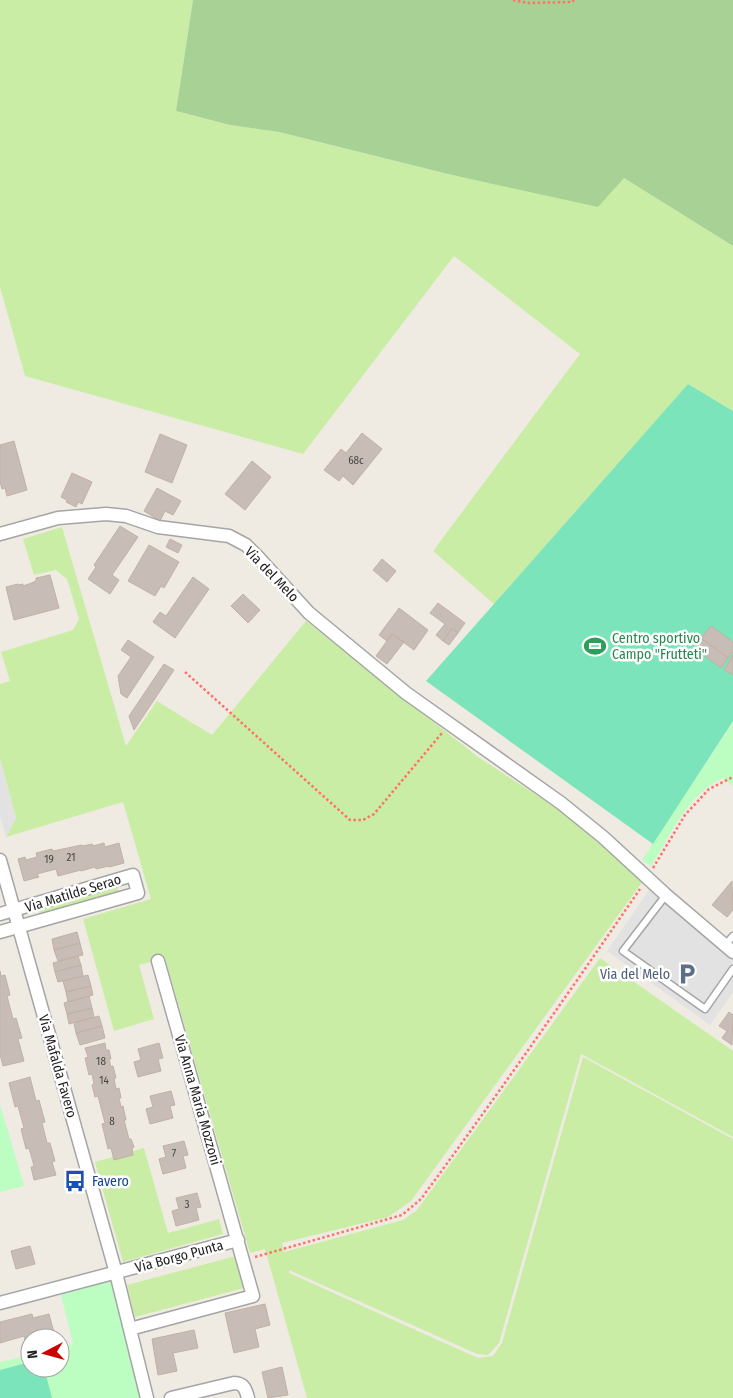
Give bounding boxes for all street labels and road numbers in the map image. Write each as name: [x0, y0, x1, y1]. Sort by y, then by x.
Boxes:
street label: Via del Melo: [241, 543, 302, 605]
street label: Via Matilde Serao: [23, 871, 123, 916]
street label: Via Mafalda Favero: [35, 1013, 80, 1120]
street label: Via Anna Maria Mozzoni: [171, 1033, 224, 1167]
street label: Via Borgo Punta: [133, 1237, 225, 1276]

